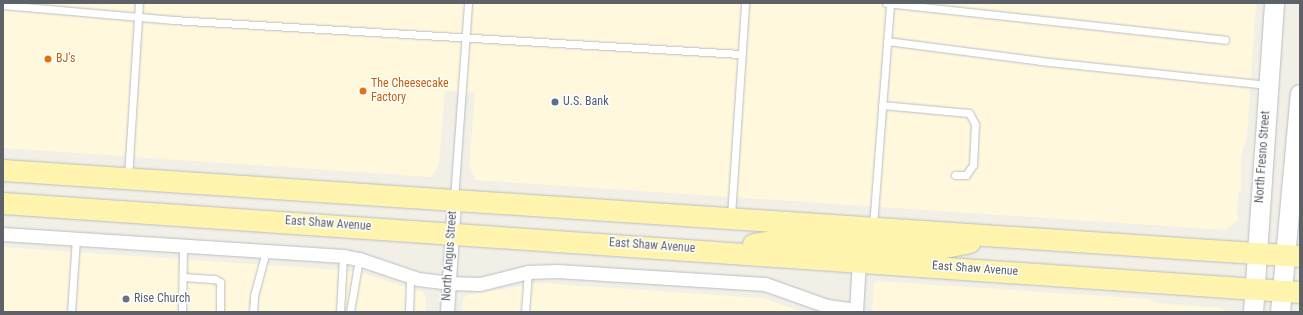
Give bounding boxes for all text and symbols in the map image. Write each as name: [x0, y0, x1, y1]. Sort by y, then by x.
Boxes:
place label: BJ's: [56, 52, 75, 66]
marker: BJ's: [43, 54, 53, 64]
place label: The Cheesecake Factory: [371, 77, 449, 105]
marker: The Cheesecake Factory: [358, 86, 368, 96]
place label: U.S. Bank: [563, 95, 609, 109]
marker: U.S. Bank: [550, 97, 560, 107]
street label: North Fresno Street: [1253, 110, 1273, 204]
street label: North Angus Street: [440, 210, 460, 302]
street label: East Shaw Avenue: [284, 214, 372, 234]
street label: East Shaw Avenue: [608, 236, 696, 256]
street label: East Shaw Avenue: [931, 259, 1019, 279]
place label: Rise Church: [134, 292, 190, 306]
marker: Rise Church: [121, 294, 131, 304]

